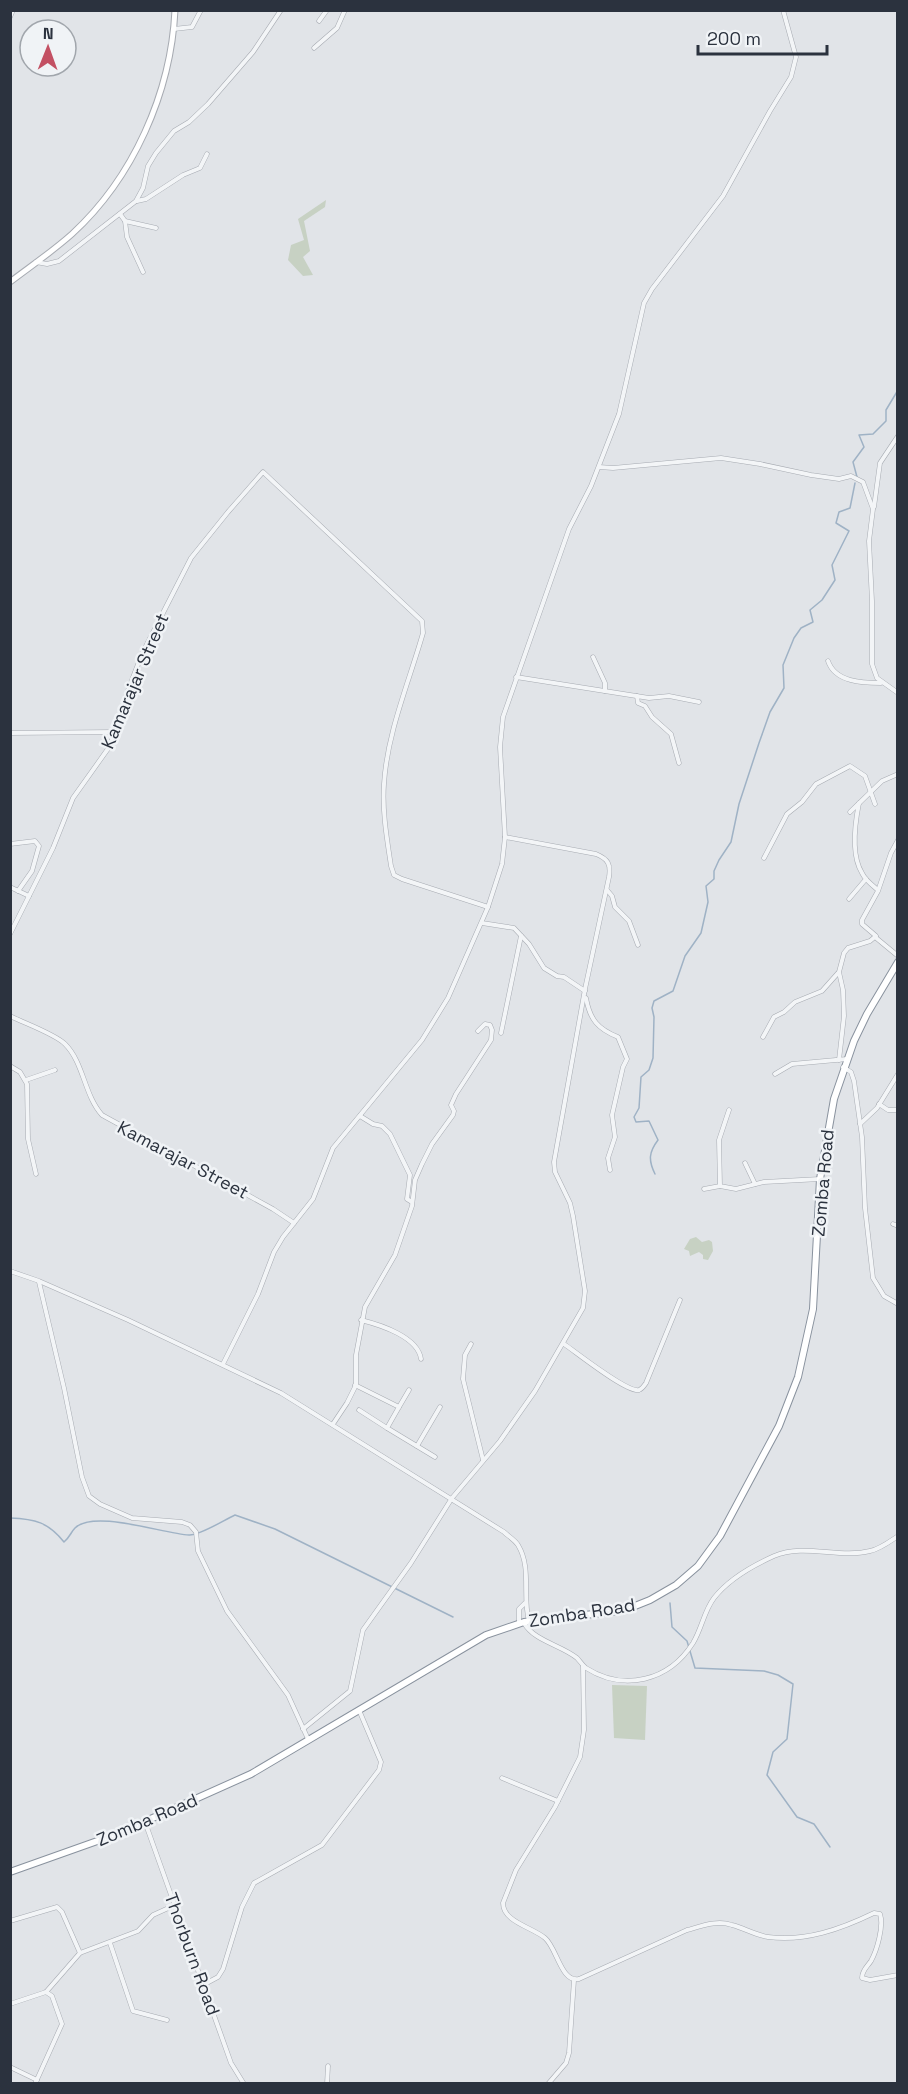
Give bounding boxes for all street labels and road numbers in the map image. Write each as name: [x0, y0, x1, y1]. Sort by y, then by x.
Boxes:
street label: Kamarajar Street: [96, 609, 173, 752]
street label: Kamarajar Street: [114, 1115, 253, 1204]
street label: Zomba Road: [806, 1128, 839, 1237]
street label: Zomba Road: [527, 1593, 637, 1632]
street label: Zomba Road: [93, 1788, 201, 1851]
street label: Thorburn Road: [160, 1889, 225, 2018]

